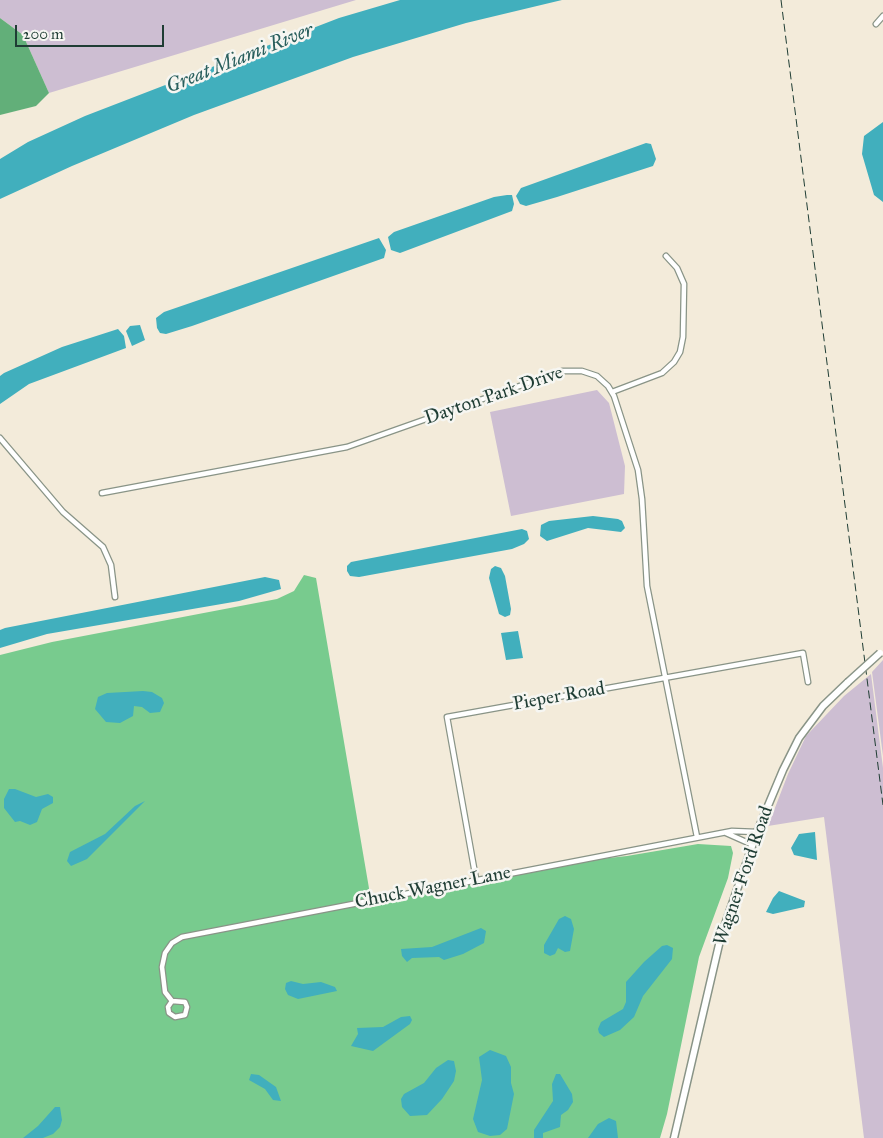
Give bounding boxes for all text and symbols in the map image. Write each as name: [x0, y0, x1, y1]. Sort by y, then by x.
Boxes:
scale bar: [18, 15, 166, 47]
water label: Great Miami River: [163, 19, 317, 99]
text: 200 m: [23, 25, 64, 43]
street label: Dayton Park Drive: [422, 362, 566, 430]
street label: Pieper Road: [511, 678, 607, 716]
street label: Wagner Ford Road: [709, 803, 779, 949]
street label: Chuck Wagner Lane: [353, 862, 513, 914]

